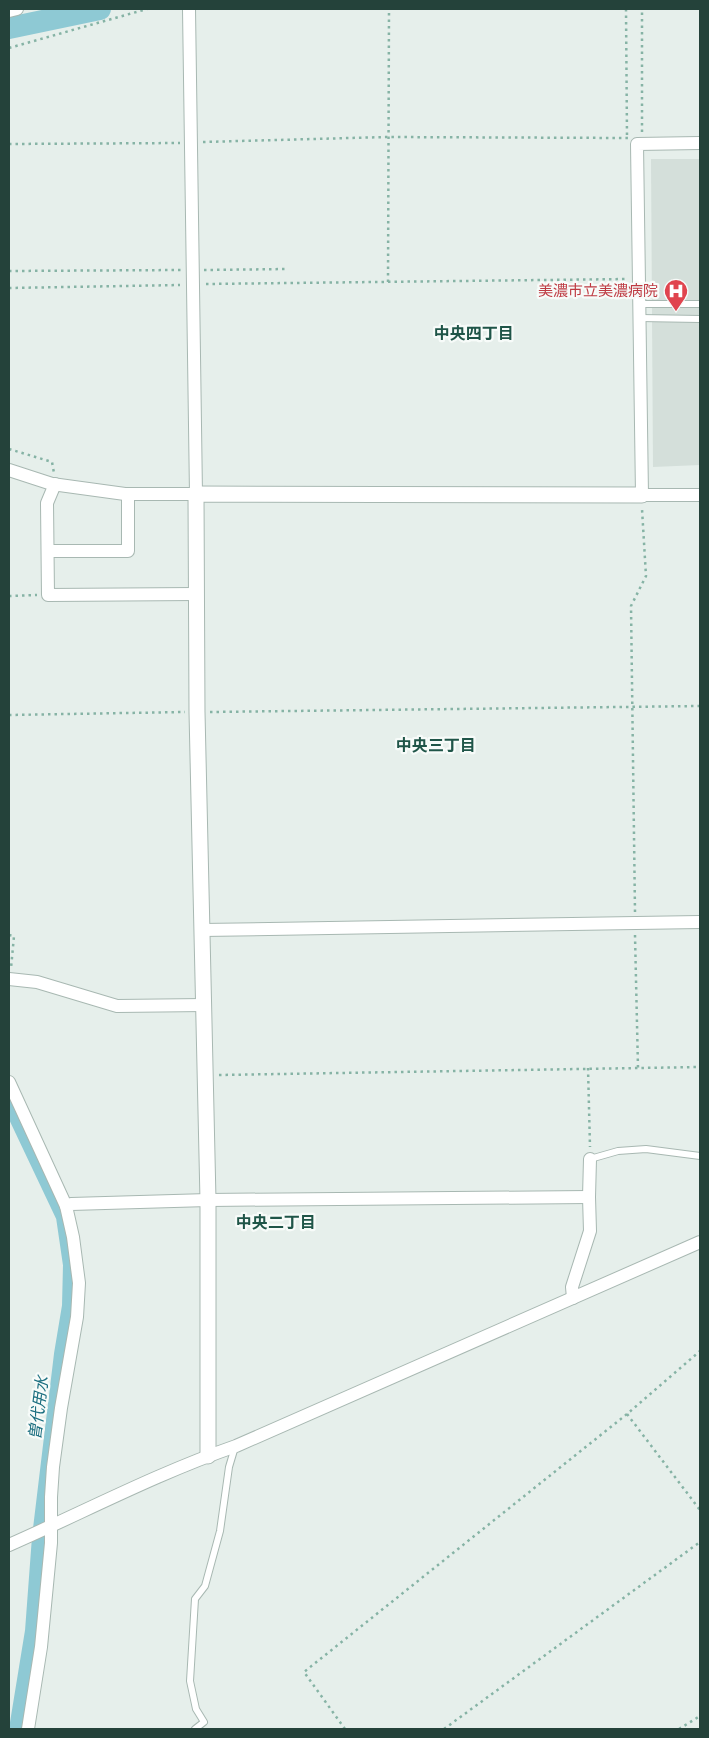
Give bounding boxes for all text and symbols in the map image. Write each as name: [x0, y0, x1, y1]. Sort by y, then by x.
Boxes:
hospital icon: 美濃市立美濃病院: [663, 278, 689, 312]
place label: 美濃市立美濃病院: [538, 281, 658, 300]
district label: 中央四丁目: [434, 323, 514, 343]
district label: 中央三丁目: [396, 735, 476, 755]
district label: 中央二丁目: [236, 1212, 316, 1232]
water label: 曽代用水: [24, 1373, 52, 1441]

